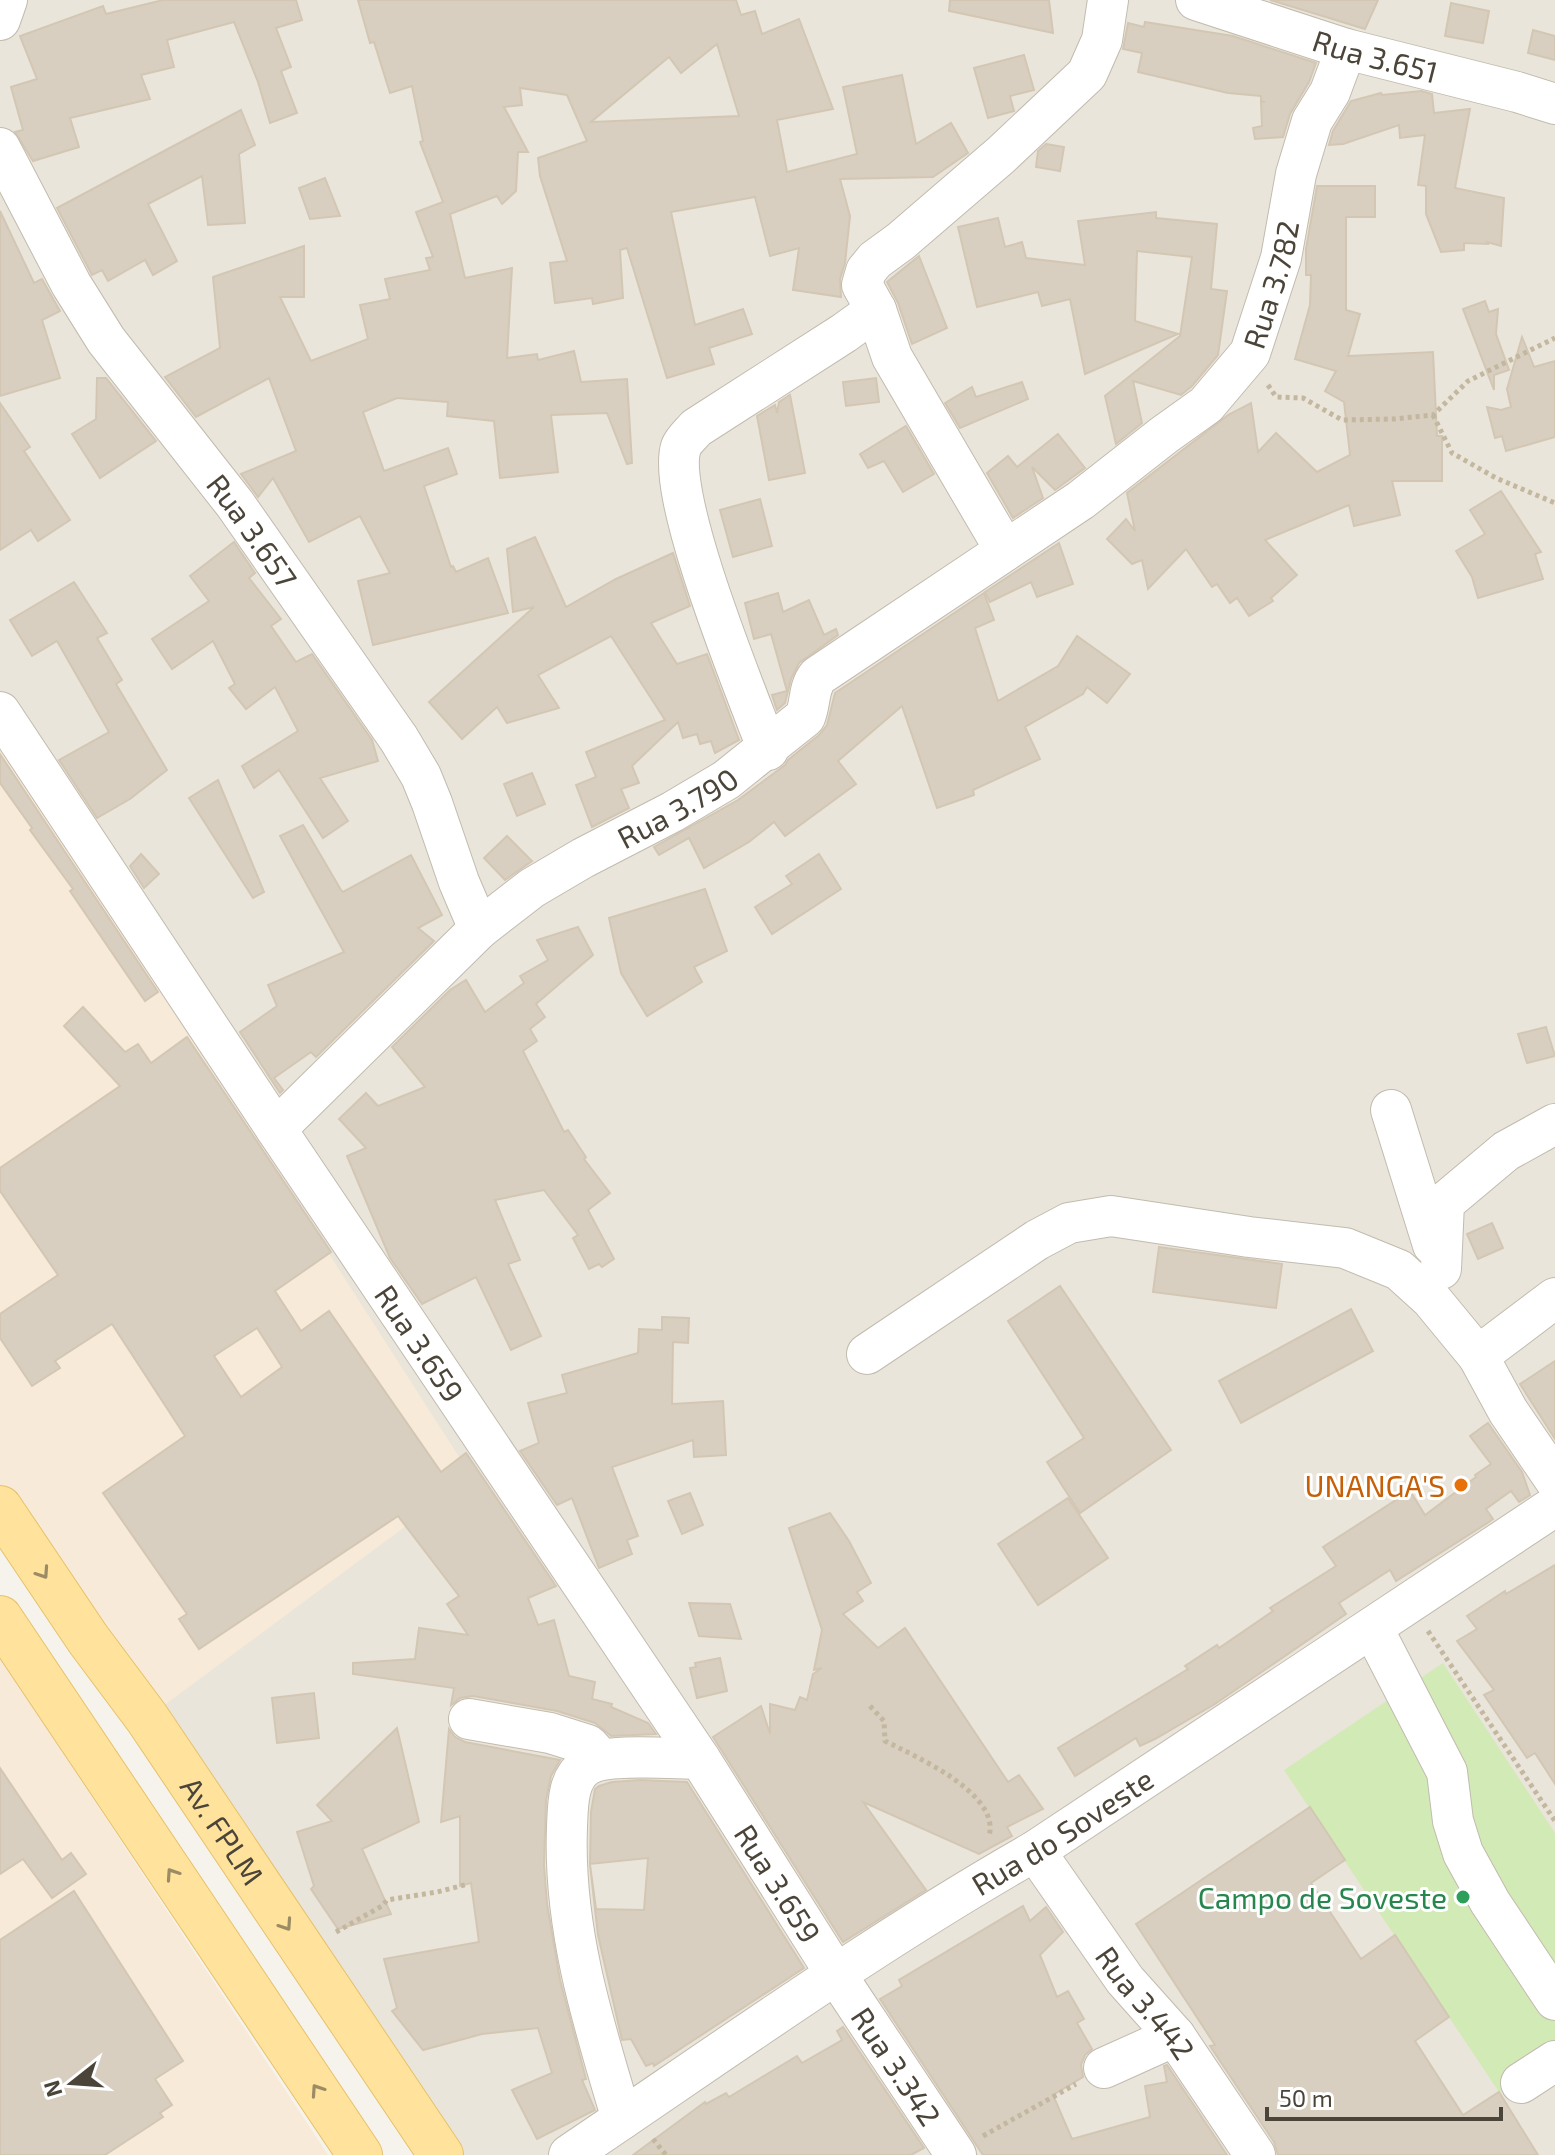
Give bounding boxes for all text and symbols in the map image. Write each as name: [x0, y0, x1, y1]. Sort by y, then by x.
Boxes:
street label: Rua 3.651: [1308, 21, 1442, 89]
street label: Rua 3.782: [1235, 218, 1305, 353]
street label: Rua 3.657: [200, 466, 306, 594]
street label: Rua 3.790: [611, 760, 745, 855]
street label: Rua 3.659: [368, 1278, 472, 1408]
place label: UNANGA'S: [1305, 1467, 1445, 1503]
marker: UNANGA'S: [1452, 1476, 1470, 1494]
one-way arrow: [33, 1564, 48, 1578]
street label: Rua do Soveste: [965, 1760, 1160, 1902]
street label: Av. FPLM: [174, 1770, 272, 1891]
street label: Rua 3.659: [728, 1817, 829, 1949]
one-way arrow: [167, 1869, 182, 1883]
place label: Campo de Soveste: [1198, 1879, 1447, 1915]
marker: Campo de Soveste: [1454, 1888, 1472, 1906]
one-way arrow: [277, 1916, 292, 1930]
street label: Rua 3.442: [1089, 1939, 1203, 2066]
street label: Rua 3.342: [845, 2000, 949, 2132]
north arrow: [32, 2043, 112, 2123]
scale bar: [1267, 2071, 1501, 2121]
text: N: [37, 2078, 67, 2101]
text: 50 m: [1279, 2083, 1333, 2112]
one-way arrow: [311, 2085, 326, 2099]

